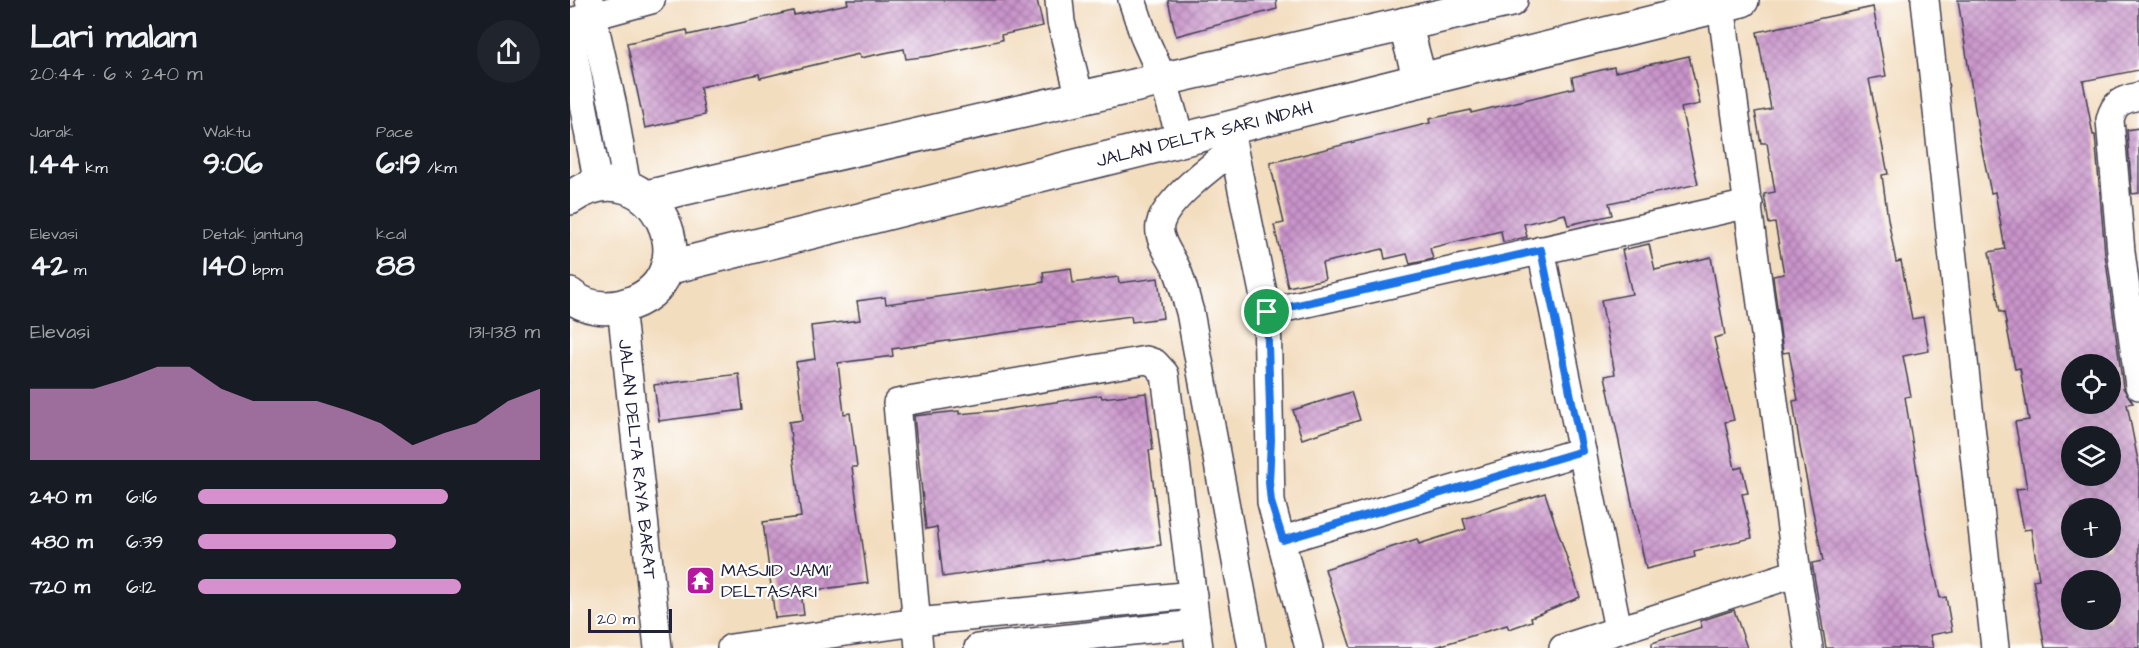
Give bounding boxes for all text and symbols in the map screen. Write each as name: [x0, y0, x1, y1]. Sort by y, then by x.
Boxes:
text: Lari malam: [30, 14, 196, 60]
button: share: [477, 20, 540, 83]
text: 20:44 · 6 × 240 m: [30, 60, 203, 88]
street label: JALAN DELTA SARI INDAH: [1094, 95, 1316, 174]
text: Jarak: [30, 121, 73, 143]
text: Waktu: [203, 121, 251, 143]
text: Pace: [376, 121, 413, 143]
text: 1.44: [30, 143, 79, 185]
text: 9:06: [203, 143, 263, 185]
text: 6:19: [376, 143, 421, 185]
text: km: [79, 157, 108, 179]
text: /km: [421, 157, 457, 179]
text: Elevasi: [30, 223, 78, 245]
text: Detak jantung: [203, 223, 303, 245]
text: kcal: [376, 223, 407, 245]
text: 42: [30, 245, 68, 287]
text: 140: [203, 245, 246, 287]
text: 88: [376, 245, 415, 287]
text: m: [68, 259, 86, 281]
text: bpm: [246, 259, 283, 281]
pin: [1241, 286, 1292, 337]
icon: arrive: [1250, 295, 1283, 328]
text: Elevasi: [30, 318, 89, 346]
text: 131–138 m: [469, 318, 540, 346]
street label: JALAN DELTA RAYA BARAT: [612, 338, 663, 581]
map controls: [2061, 354, 2121, 630]
button: locate: [2061, 354, 2121, 414]
button: layers: [2061, 426, 2121, 486]
text: 240 m: [30, 483, 91, 511]
text: 6:16: [126, 483, 157, 511]
button: +: [2061, 498, 2121, 558]
text: 480 m: [30, 528, 93, 556]
text: 6:39: [126, 528, 163, 556]
place label: MASJID JAMI' DELTASARI: [721, 558, 832, 604]
temple icon: MASJID JAMI' DELTASARI: [684, 564, 716, 596]
button: −: [2061, 570, 2121, 630]
text: 720 m: [30, 573, 90, 601]
text: 6:12: [126, 573, 156, 601]
scale bar: [588, 606, 672, 634]
text: 20 m: [597, 608, 635, 630]

